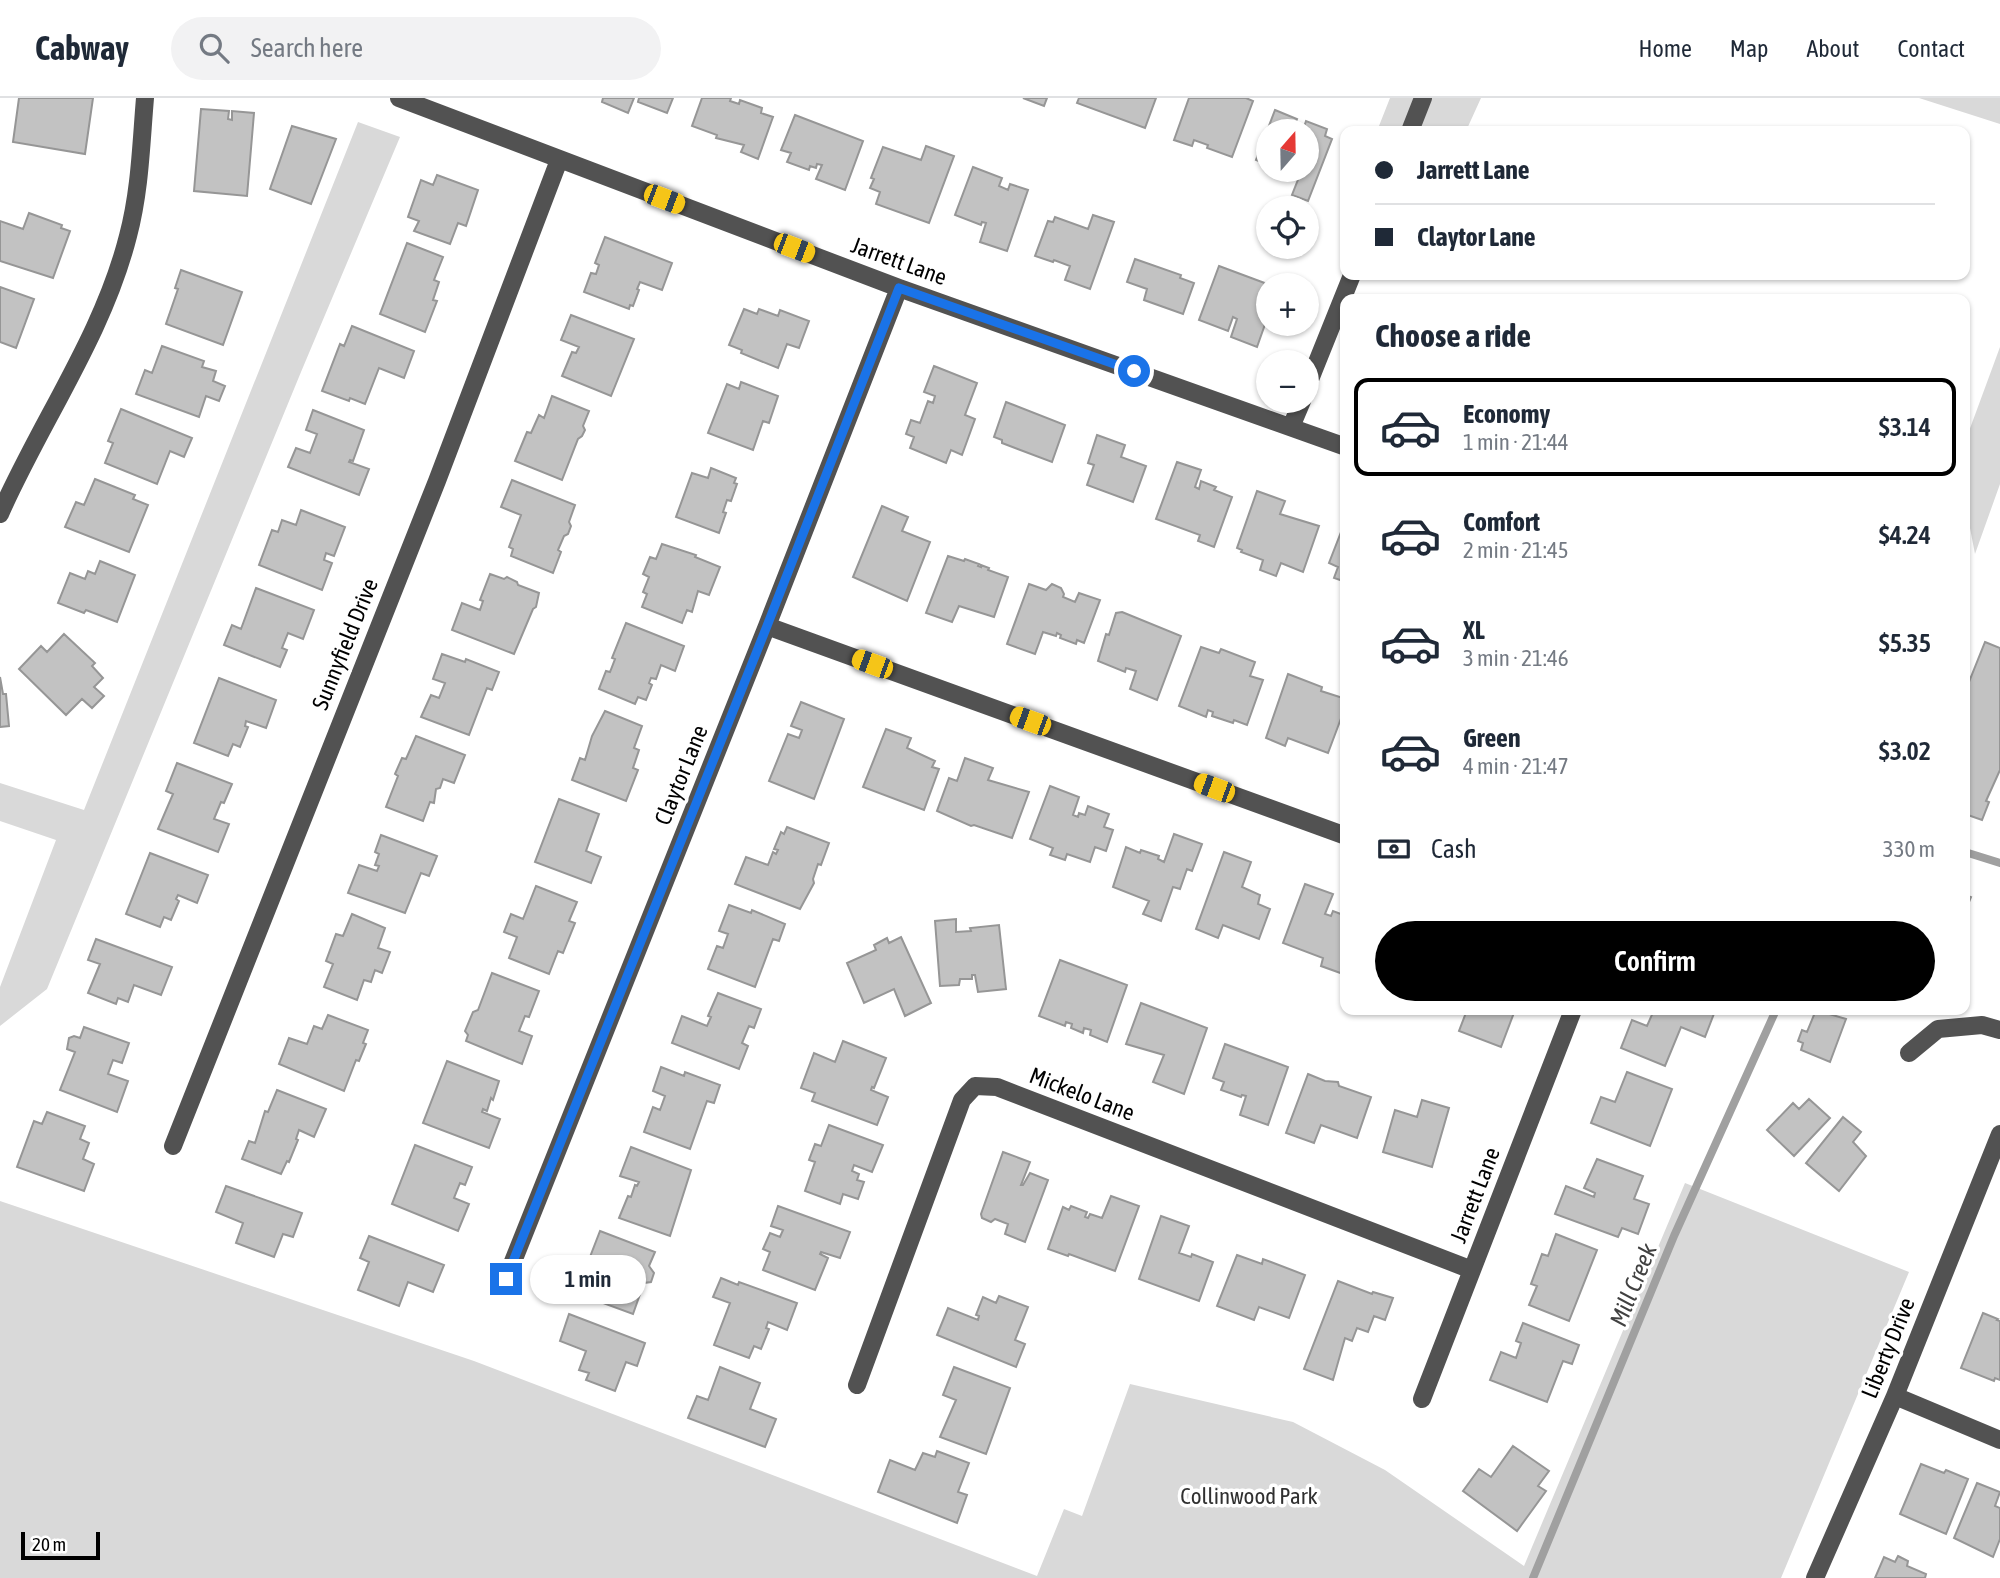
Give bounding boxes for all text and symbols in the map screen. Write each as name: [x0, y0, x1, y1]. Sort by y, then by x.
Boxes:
search box: [171, 17, 661, 80]
text: Cabway: [35, 29, 129, 67]
icon: search: [195, 29, 233, 67]
text: Search here: [251, 33, 363, 63]
text: Home: [1638, 35, 1692, 62]
text: Map: [1730, 35, 1768, 62]
text: About: [1806, 35, 1859, 62]
text: Contact: [1897, 35, 1965, 62]
north arrow: [1256, 119, 1320, 182]
map controls: [1256, 119, 1319, 413]
text: Jarrett Lane: [1417, 155, 1530, 185]
car: [641, 182, 688, 216]
button: locate: [1256, 196, 1319, 259]
text: Claytor Lane: [1417, 222, 1536, 252]
car: [771, 231, 818, 265]
street label: Jarrett Lane: [848, 232, 950, 290]
button: +: [1256, 273, 1319, 336]
text: Choose a ride: [1375, 317, 1531, 354]
button: −: [1256, 350, 1319, 413]
route start: [1118, 355, 1150, 387]
icon: car: [1379, 396, 1442, 459]
text: Economy: [1463, 399, 1550, 429]
text: $3.14: [1879, 412, 1931, 442]
text: 1 min · 21:44: [1463, 429, 1569, 455]
icon: car: [1379, 504, 1442, 567]
text: Comfort: [1463, 507, 1540, 537]
text: $4.24: [1879, 520, 1931, 550]
text: 2 min · 21:45: [1463, 537, 1569, 563]
street label: Sunnyfield Drive: [307, 575, 383, 713]
icon: car: [1379, 612, 1442, 675]
text: XL: [1463, 615, 1485, 645]
text: $5.35: [1879, 628, 1931, 658]
text: 3 min · 21:46: [1463, 645, 1569, 671]
car: [849, 647, 896, 681]
car: [1007, 704, 1054, 738]
icon: car: [1379, 720, 1442, 783]
street label: Claytor Lane: [649, 721, 713, 829]
text: Green: [1463, 723, 1521, 753]
text: $3.02: [1879, 736, 1931, 766]
text: 4 min · 21:47: [1463, 753, 1569, 779]
car: [1191, 771, 1238, 805]
icon: cash: [1375, 830, 1413, 868]
text: Cash: [1431, 834, 1477, 864]
text: 330 m: [1883, 836, 1935, 862]
button: Confirm: [1375, 921, 1935, 1001]
street label: Mickelo Lane: [1026, 1062, 1138, 1126]
street label: Jarrett Lane: [1445, 1144, 1505, 1246]
water label: Mill Creek: [1604, 1239, 1662, 1330]
callout: 1 min: [530, 1254, 646, 1304]
route end: [490, 1263, 522, 1295]
text: 1 min: [565, 1266, 611, 1292]
street label: Liberty Drive: [1856, 1294, 1920, 1402]
park label: Collinwood Park: [1180, 1483, 1318, 1509]
scale bar: [21, 1529, 100, 1561]
text: 20 m: [32, 1533, 66, 1555]

